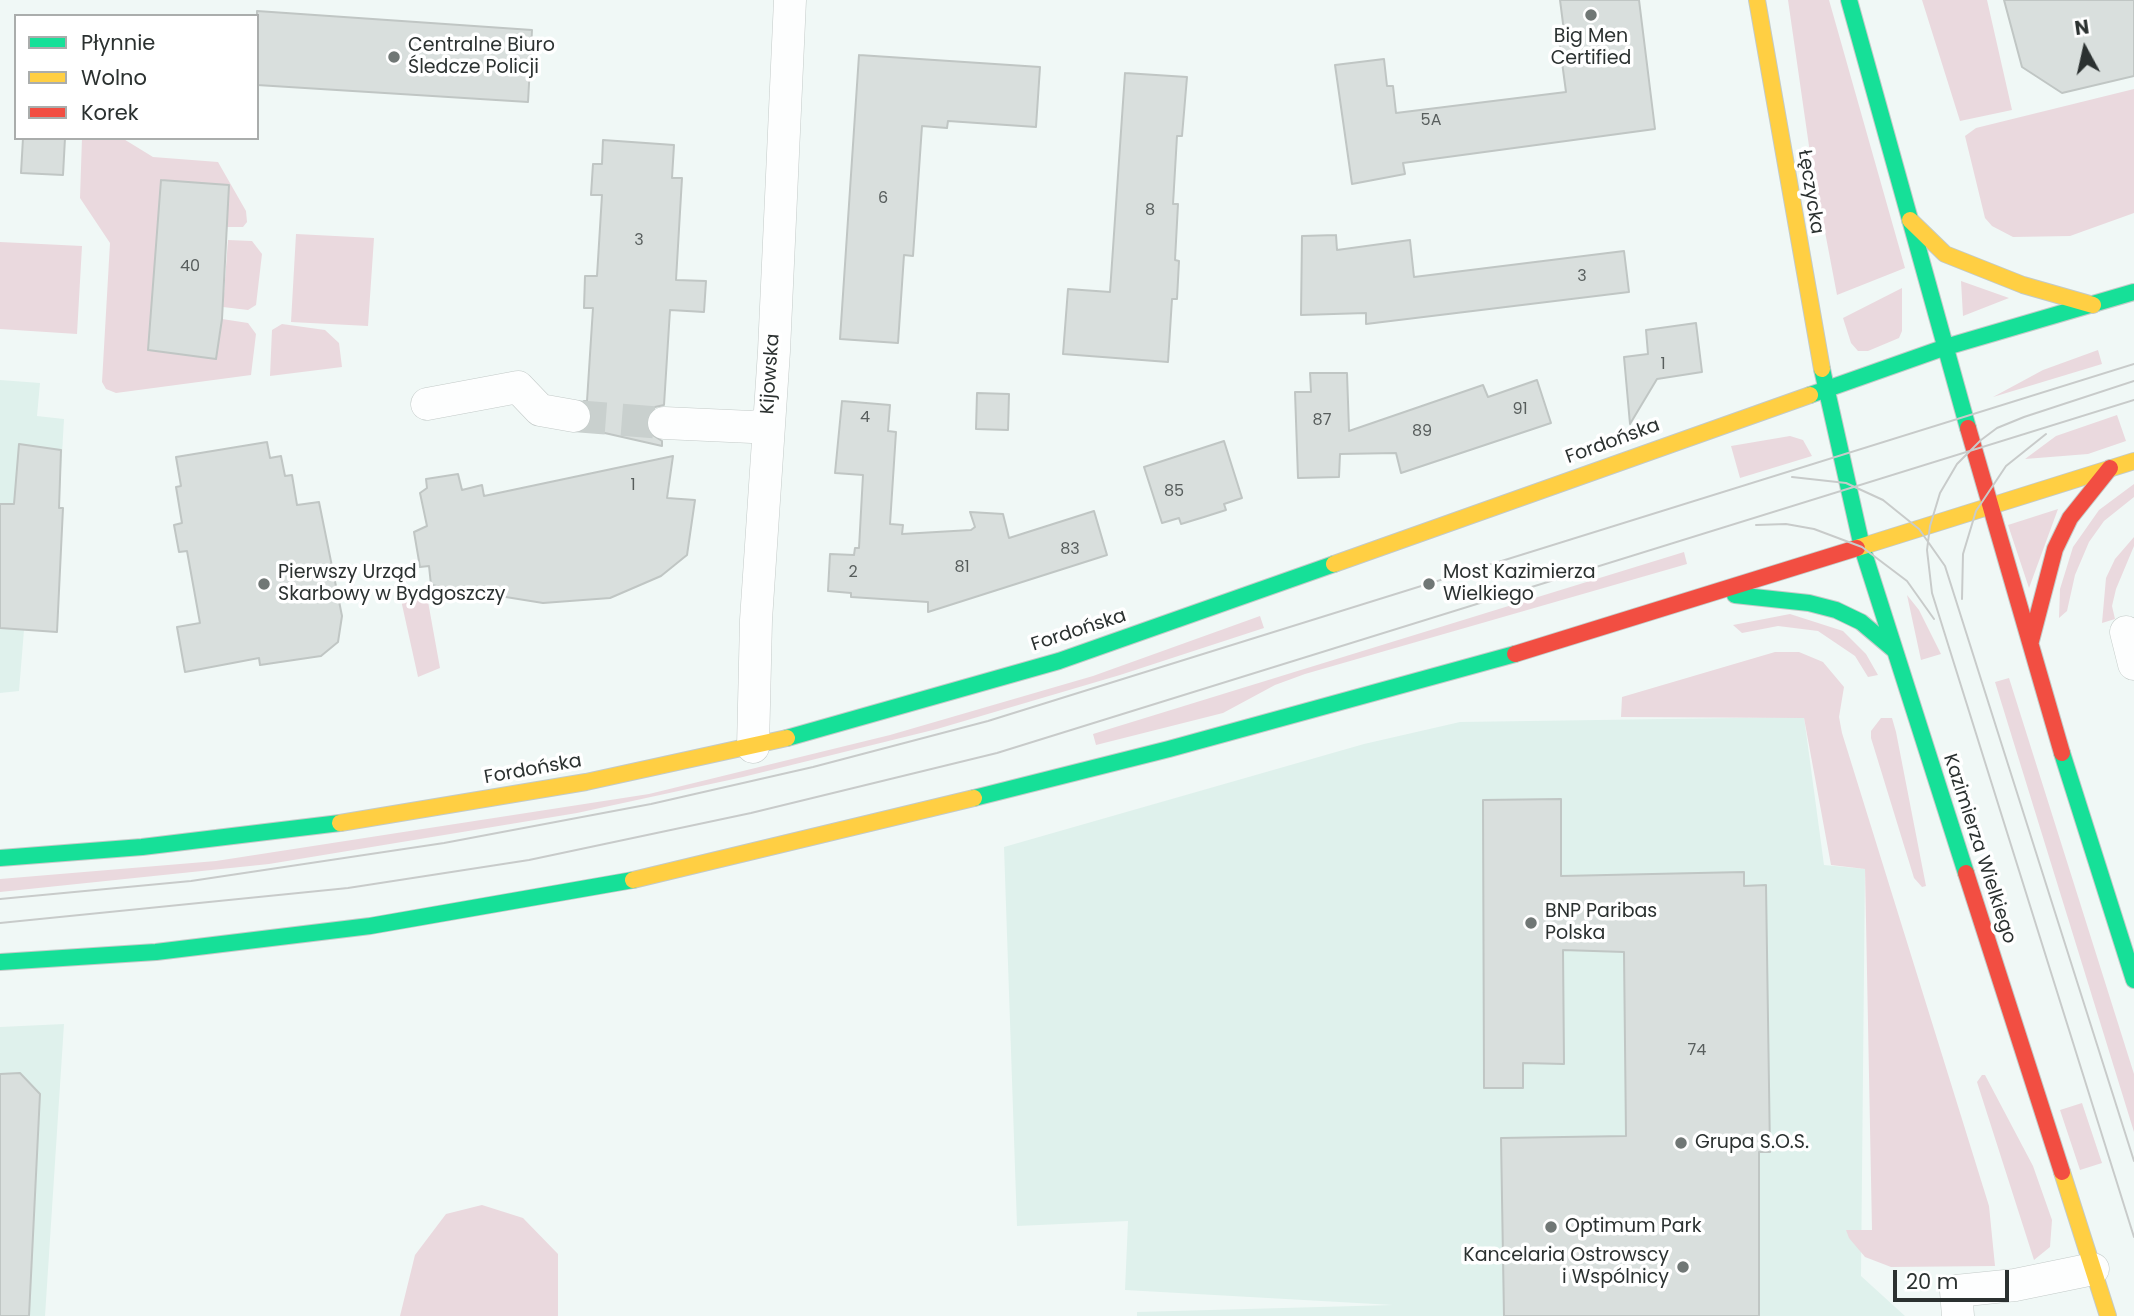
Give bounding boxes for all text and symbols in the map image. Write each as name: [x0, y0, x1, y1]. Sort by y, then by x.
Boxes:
marker: Big Men Certified: [1583, 7, 1599, 23]
text: N: [2073, 13, 2091, 42]
legend: [14, 14, 259, 140]
north arrow: [2050, 14, 2120, 84]
place label: Big Men Certified: [1551, 26, 1631, 70]
text: Płynnie: [81, 28, 155, 57]
place label: Centralne Biuro Śledcze Policji: [408, 35, 555, 79]
marker: Centralne Biuro Śledcze Policji: [386, 49, 402, 65]
text: Wolno: [81, 63, 147, 92]
text: Korek: [81, 98, 139, 127]
house number: 5A: [1421, 111, 1441, 131]
street label: Łęczycka: [1792, 148, 1828, 236]
house number: 6: [878, 189, 888, 209]
house number: 8: [1145, 201, 1155, 221]
house number: 3: [634, 231, 644, 251]
house number: 40: [180, 257, 200, 277]
house number: 3: [1577, 267, 1587, 287]
street label: Kijowska: [757, 333, 785, 415]
house number: 1: [1660, 355, 1666, 375]
house number: 91: [1512, 400, 1528, 420]
house number: 4: [860, 408, 870, 428]
house number: 87: [1313, 411, 1331, 431]
street label: Fordońska: [1563, 414, 1663, 470]
house number: 89: [1412, 422, 1432, 442]
house number: 1: [630, 476, 636, 496]
house number: 85: [1164, 482, 1184, 502]
house number: 83: [1060, 540, 1080, 560]
house number: 81: [954, 558, 970, 578]
place label: Pierwszy Urząd Skarbowy w Bydgoszczy: [278, 562, 506, 606]
place label: Most Kazimierza Wielkiego: [1443, 562, 1596, 606]
house number: 2: [848, 563, 858, 583]
marker: Pierwszy Urząd Skarbowy w Bydgoszczy: [256, 576, 272, 592]
marker: Most Kazimierza Wielkiego: [1421, 576, 1437, 592]
street label: Fordońska: [1029, 605, 1129, 657]
street label: Fordońska: [483, 750, 583, 790]
street label: Kazimierza Wielkiego: [1938, 751, 2020, 947]
place label: BNP Paribas Polska: [1545, 901, 1657, 945]
marker: BNP Paribas Polska: [1523, 915, 1539, 931]
house number: 74: [1688, 1041, 1706, 1061]
place label: Grupa S.O.S.: [1695, 1132, 1809, 1154]
marker: Grupa S.O.S.: [1673, 1135, 1689, 1151]
place label: Optimum Park: [1565, 1216, 1701, 1238]
marker: Optimum Park: [1543, 1219, 1559, 1235]
place label: Kancelaria Ostrowscy i Wspólnicy: [1463, 1245, 1669, 1289]
scale bar: [1896, 1256, 2011, 1300]
marker: Kancelaria Ostrowscy i Wspólnicy: [1675, 1259, 1691, 1275]
text: 20 m: [1906, 1267, 1959, 1296]

